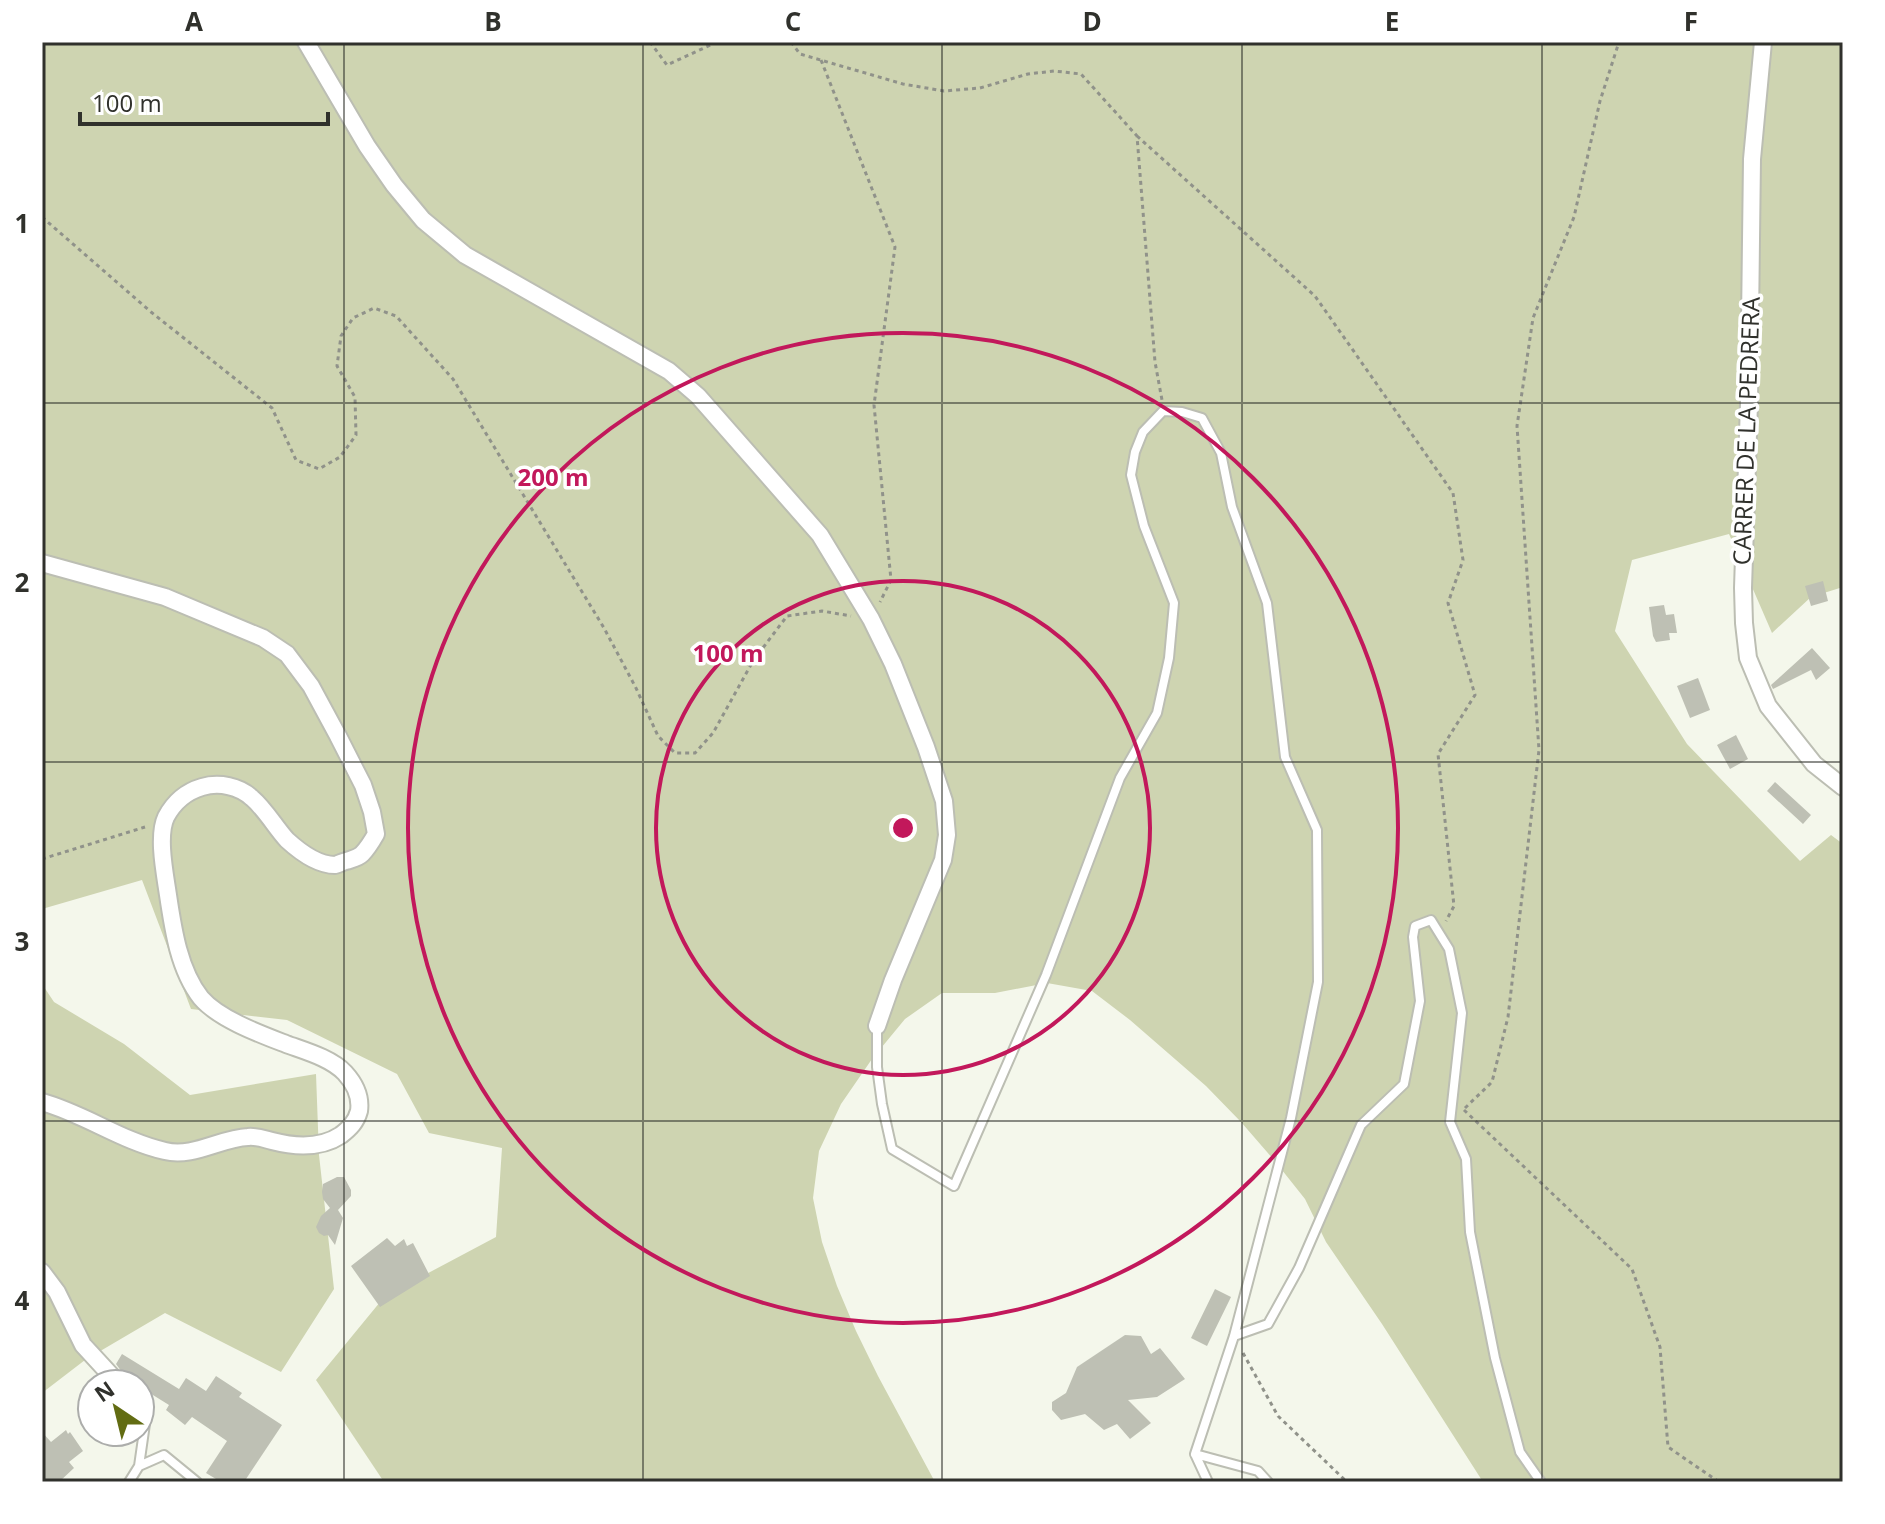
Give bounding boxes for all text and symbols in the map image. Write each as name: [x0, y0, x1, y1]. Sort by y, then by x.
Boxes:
text: A: [185, 3, 203, 39]
text: B: [484, 3, 502, 39]
text: C: [785, 3, 801, 39]
text: D: [1082, 3, 1102, 39]
text: E: [1385, 3, 1399, 39]
text: F: [1684, 3, 1698, 39]
scale bar: [80, 76, 328, 126]
text: 100 m: [92, 86, 162, 119]
text: 1: [15, 205, 29, 241]
street label: CARRER DE LA PEDRERA: [1724, 295, 1767, 566]
text: 200 m: [518, 460, 588, 493]
text: 2: [15, 564, 30, 600]
text: 100 m: [693, 636, 763, 669]
centre of rings: [889, 814, 917, 842]
text: 3: [15, 923, 29, 959]
text: 4: [15, 1282, 30, 1318]
north arrow: [76, 1368, 156, 1448]
text: N: [88, 1373, 120, 1408]

